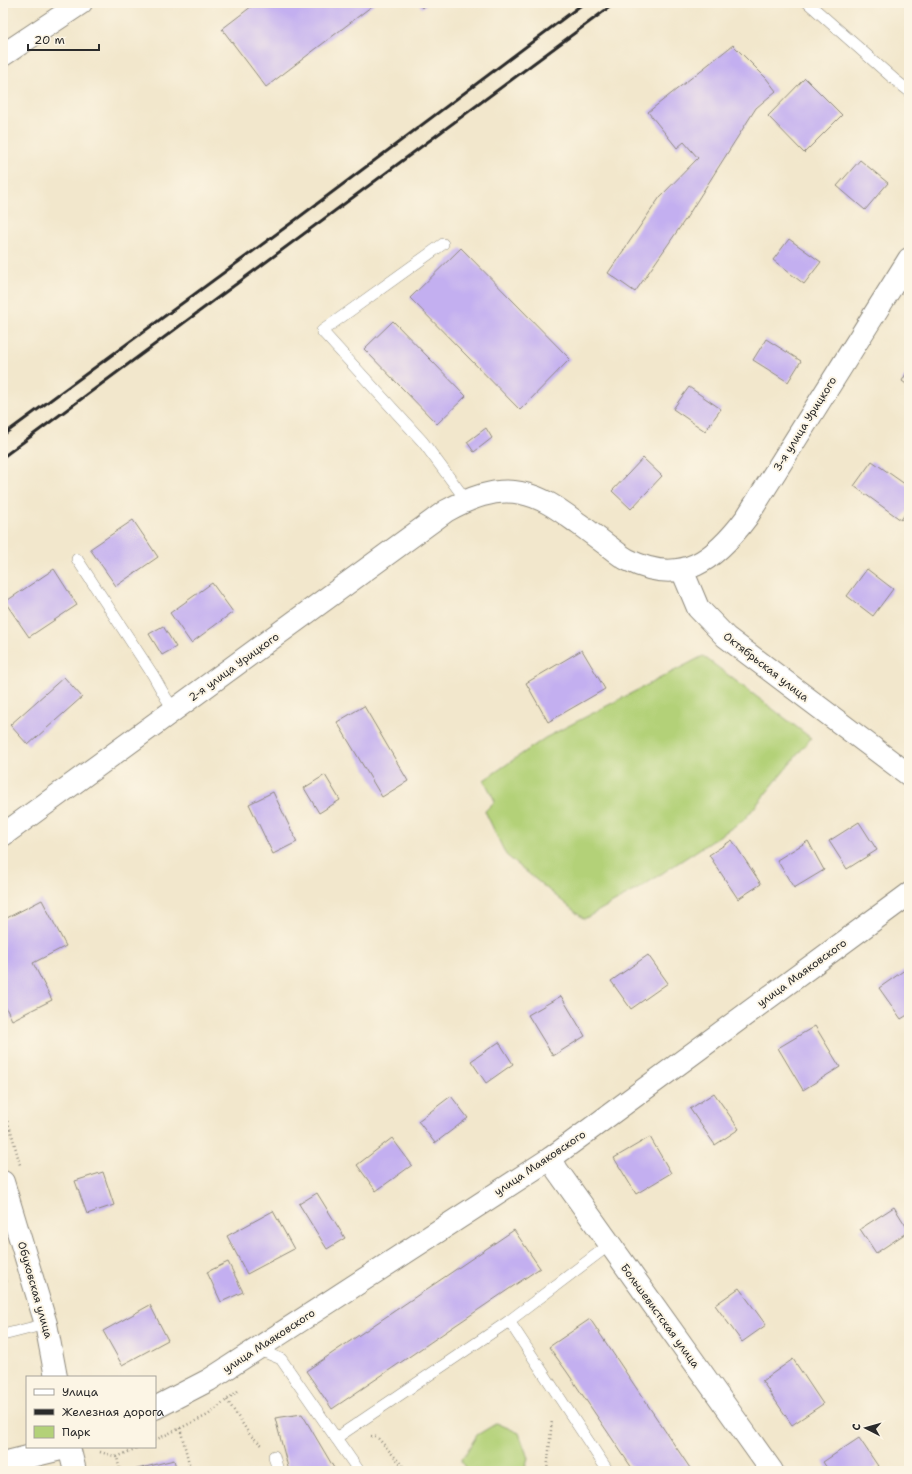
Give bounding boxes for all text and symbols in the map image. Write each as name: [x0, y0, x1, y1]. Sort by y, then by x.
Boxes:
scale bar: [28, 26, 99, 52]
text: 20 m: [34, 32, 65, 48]
street label: 3-я улица Урицкого: [770, 374, 840, 474]
street label: 2-я улица Урицкого: [186, 629, 282, 705]
street label: Октябрьская улица: [720, 629, 812, 705]
street label: улица Маяковского: [754, 935, 850, 1011]
street label: улица Маяковского: [491, 1127, 589, 1199]
street label: Обуховская улица: [14, 1240, 56, 1340]
street label: Большевистская улица: [617, 1261, 703, 1371]
street label: улица Маяковского: [220, 1305, 318, 1376]
legend: [26, 1376, 156, 1448]
text: Улица: [62, 1384, 99, 1400]
text: Железная дорога: [62, 1404, 165, 1420]
north arrow: [846, 1408, 886, 1448]
text: С: [849, 1423, 864, 1431]
text: Парк: [62, 1424, 91, 1440]

